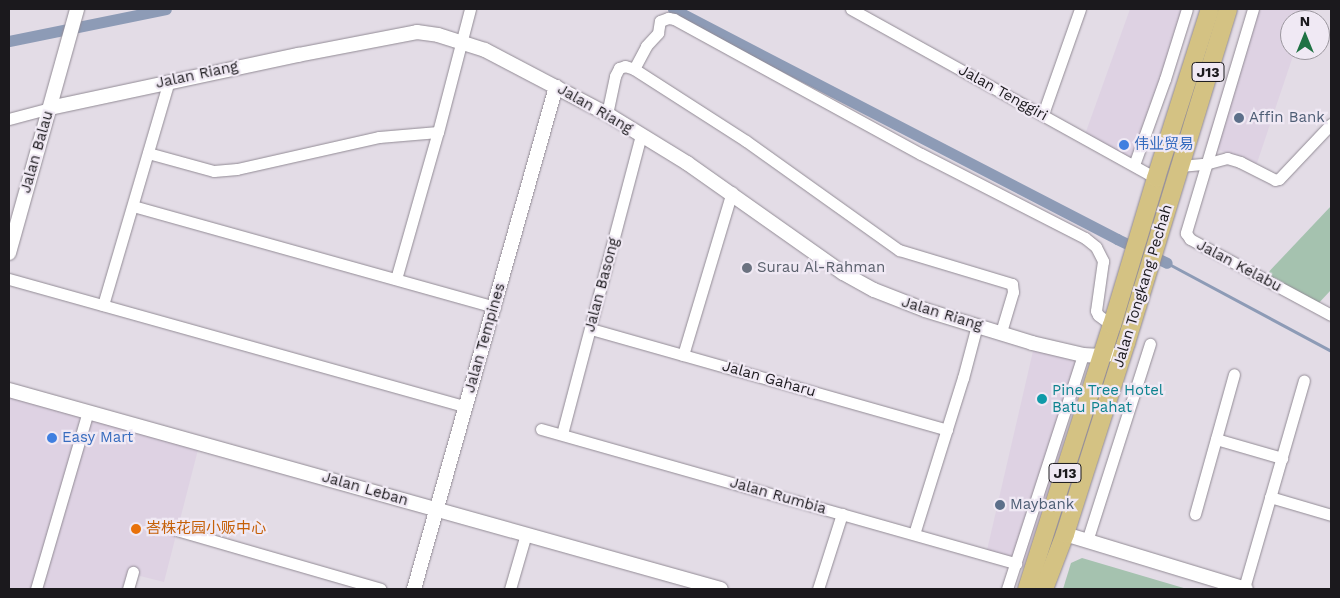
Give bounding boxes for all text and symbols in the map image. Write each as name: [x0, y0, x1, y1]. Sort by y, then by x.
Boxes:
north arrow: [1280, 10, 1330, 60]
text: N: [1300, 13, 1310, 29]
street label: Jalan Riang: [154, 57, 240, 93]
street label: Jalan Tenggiri: [955, 61, 1051, 125]
road number: J13: [1190, 61, 1226, 84]
street label: Jalan Riang: [554, 80, 636, 138]
street label: Jalan Balau: [17, 109, 57, 195]
place label: Affin Bank: [1249, 109, 1325, 127]
marker: Affin Bank: [1233, 112, 1245, 124]
place label: 伟业贸易: [1134, 136, 1194, 154]
marker: 伟业贸易: [1118, 139, 1130, 151]
street label: Jalan Tongkang Pechah: [1110, 202, 1176, 370]
street label: Jalan Basong: [581, 236, 623, 334]
street label: Jalan Kelabu: [1193, 236, 1285, 296]
place label: Surau Al-Rahman: [757, 259, 886, 277]
marker: Surau Al-Rahman: [741, 262, 753, 274]
street label: Jalan Tempines: [461, 281, 509, 395]
street label: Jalan Riang: [899, 293, 985, 335]
street label: Jalan Gaharu: [720, 357, 818, 401]
place label: Pine Tree Hotel Batu Pahat: [1052, 381, 1164, 416]
marker: Pine Tree Hotel Batu Pahat: [1036, 393, 1048, 405]
place label: Easy Mart: [62, 429, 134, 447]
marker: Easy Mart: [46, 432, 58, 444]
road number: J13: [1048, 462, 1082, 484]
street label: Jalan Leban: [320, 468, 410, 510]
street label: Jalan Rumbia: [728, 474, 828, 518]
place label: Maybank: [1010, 496, 1074, 514]
marker: Maybank: [994, 499, 1006, 511]
place label: 峇株花园小贩中心: [146, 520, 266, 538]
marker: 峇株花园小贩中心: [130, 523, 142, 535]

